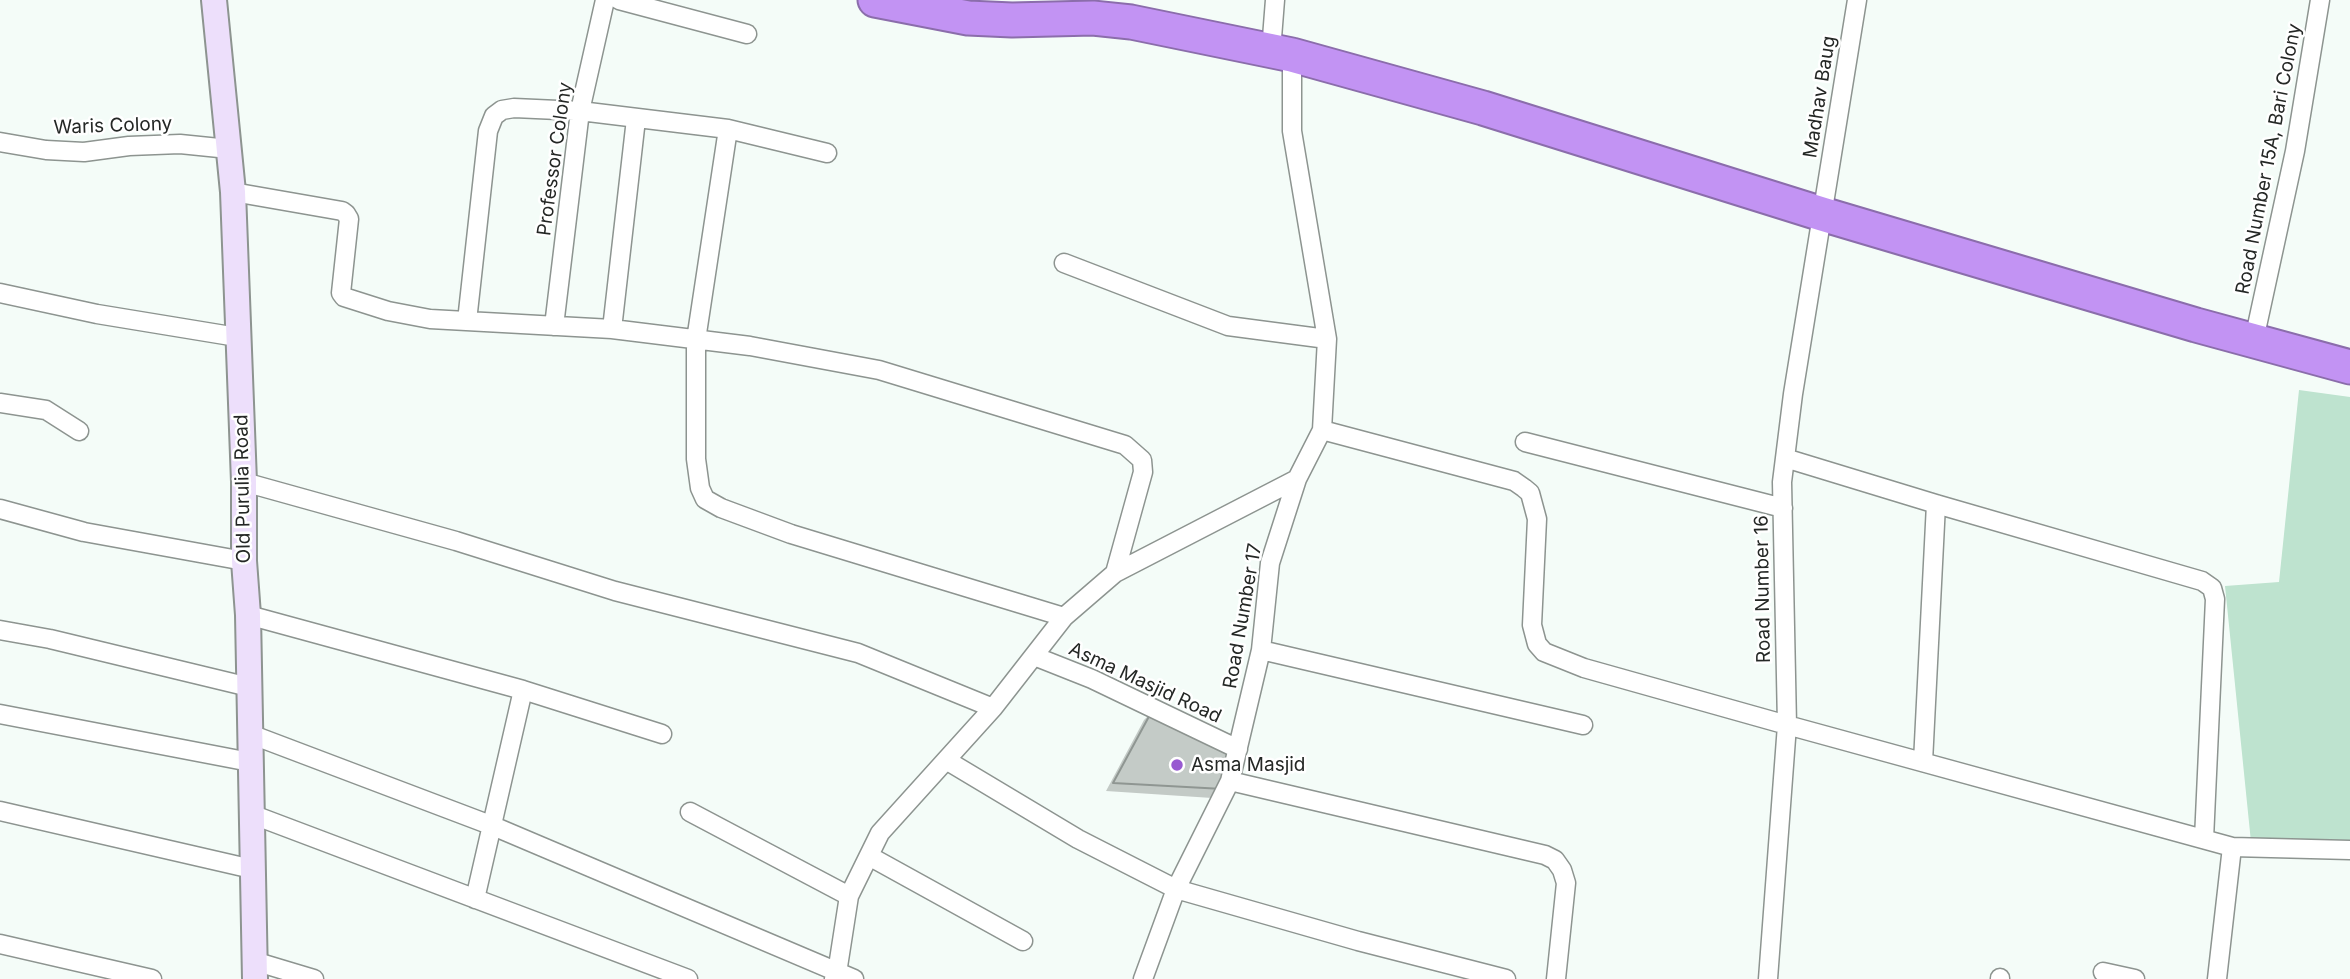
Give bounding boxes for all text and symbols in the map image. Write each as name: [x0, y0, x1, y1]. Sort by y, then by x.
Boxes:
street label: Road Number 15A, Bari Colony: [2232, 22, 2306, 296]
street label: Madhav Baug: [1799, 34, 1841, 160]
street label: Professor Colony: [533, 81, 577, 237]
street label: Waris Colony: [53, 113, 173, 139]
street label: Old Purulia Road: [230, 414, 256, 564]
street label: Road Number 16: [1750, 515, 1776, 663]
street label: Road Number 17: [1219, 542, 1267, 690]
street label: Asma Masjid Road: [1065, 638, 1225, 728]
place label: Asma Masjid: [1191, 754, 1305, 776]
marker: Asma Masjid: [1169, 757, 1185, 773]

